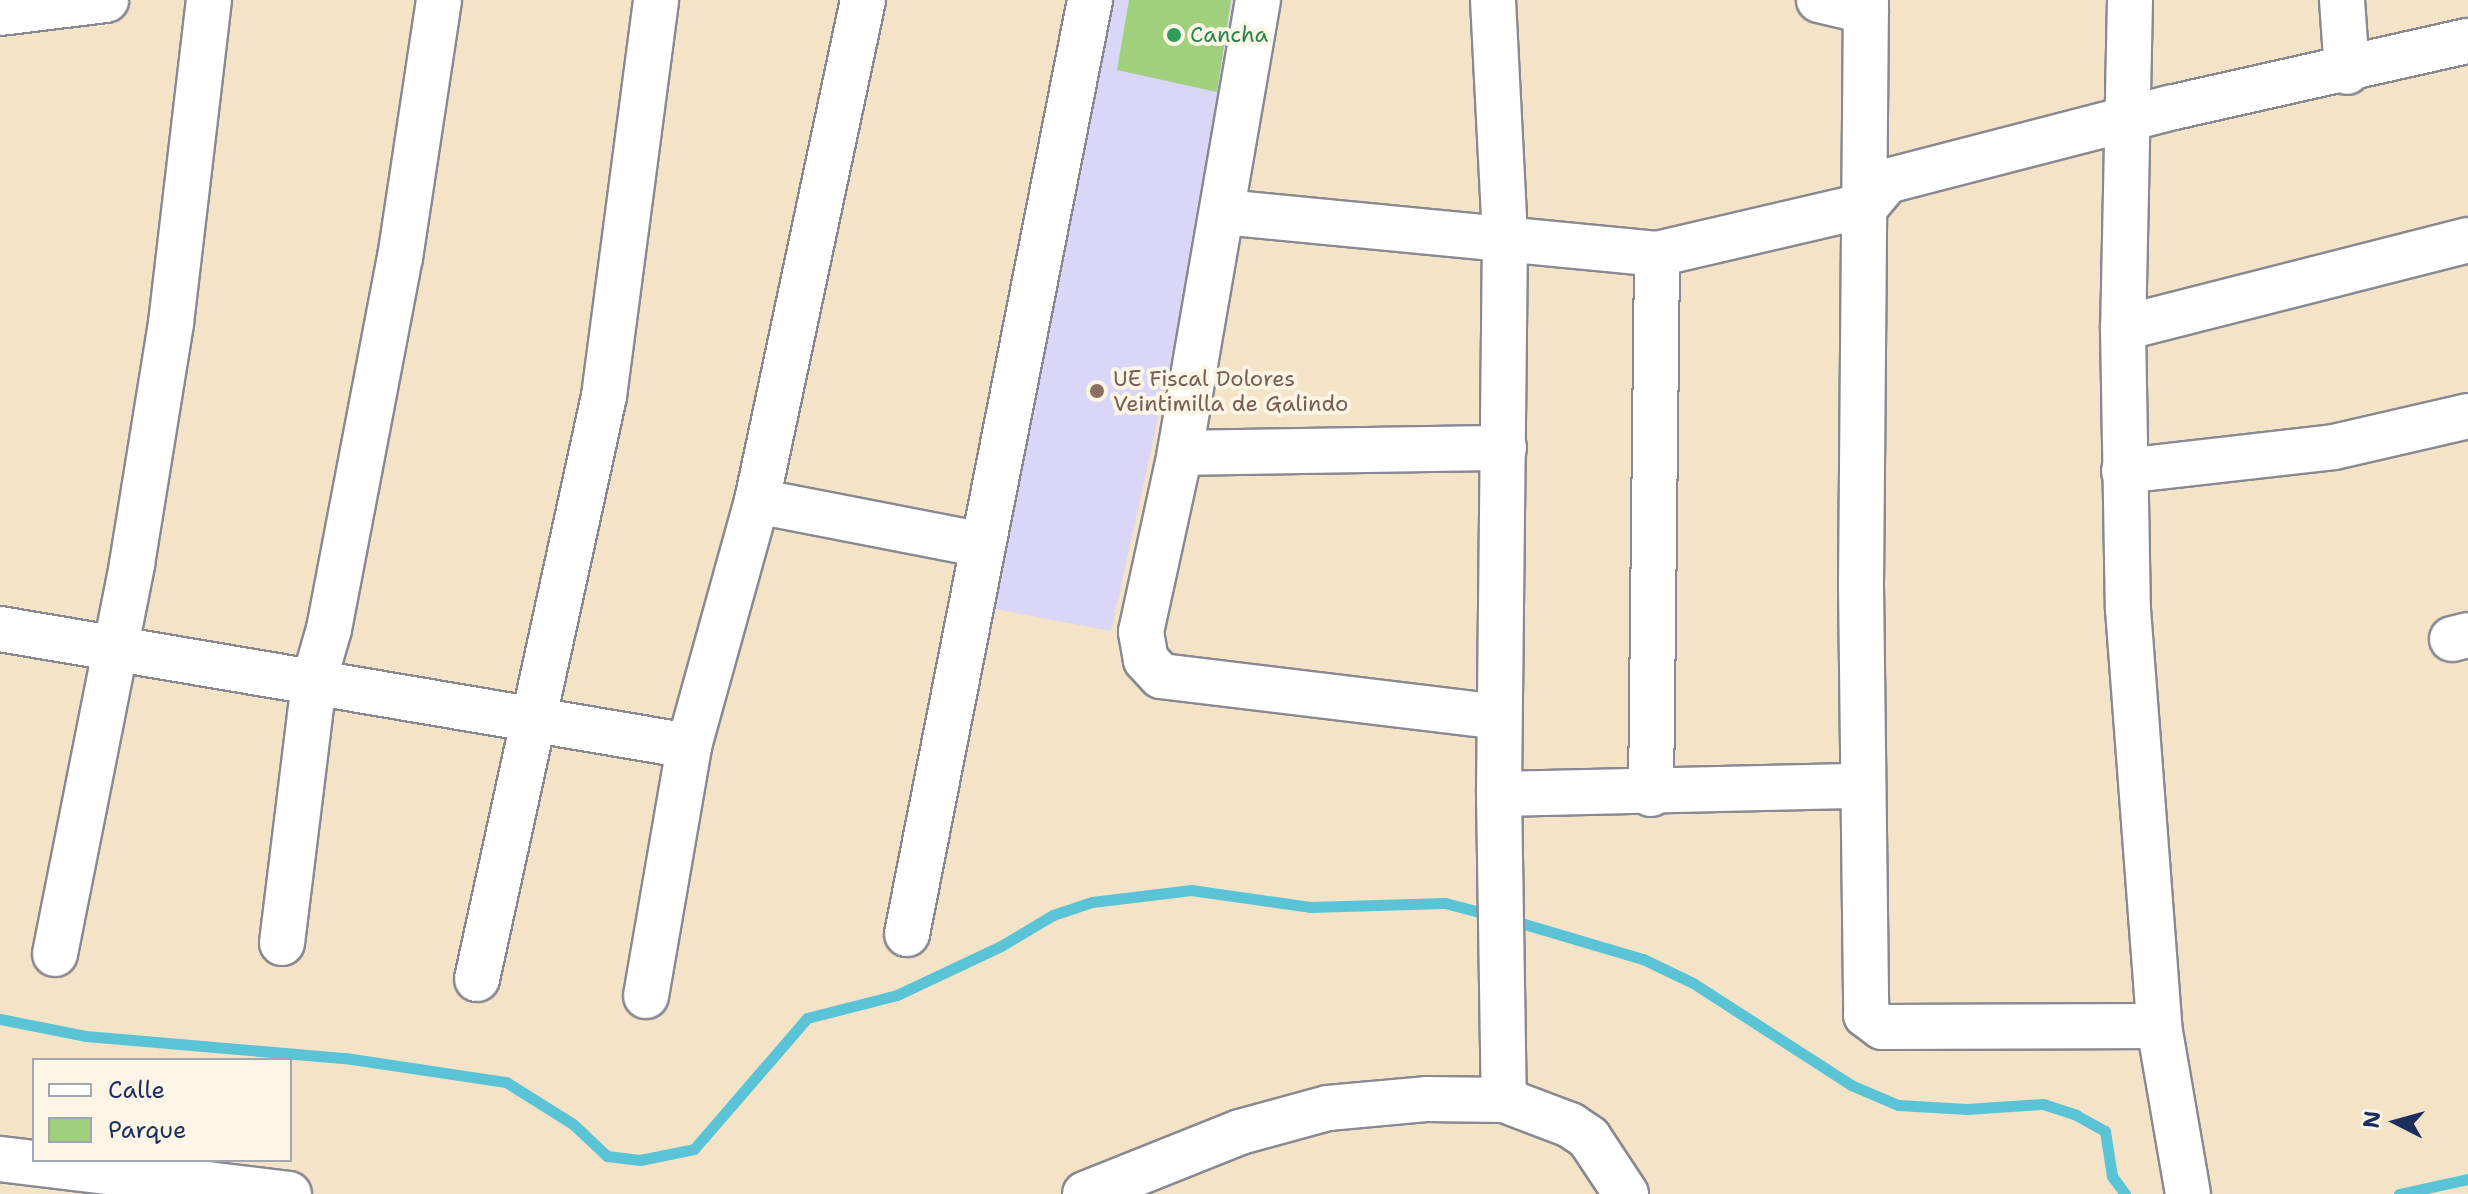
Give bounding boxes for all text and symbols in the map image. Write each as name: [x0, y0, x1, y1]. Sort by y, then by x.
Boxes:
place label: Cancha: [1190, 22, 1268, 48]
marker: Cancha: [1165, 26, 1183, 44]
place label: UE Fiscal Dolores Veintimilla de Galindo: [1113, 365, 1348, 416]
marker: UE Fiscal Dolores Veintimilla de Galindo: [1088, 382, 1106, 400]
legend: [32, 1058, 292, 1162]
text: Calle: [108, 1074, 165, 1106]
north arrow: [2356, 1082, 2436, 1162]
text: N: [2356, 1109, 2387, 1130]
text: Parque: [108, 1114, 187, 1146]

